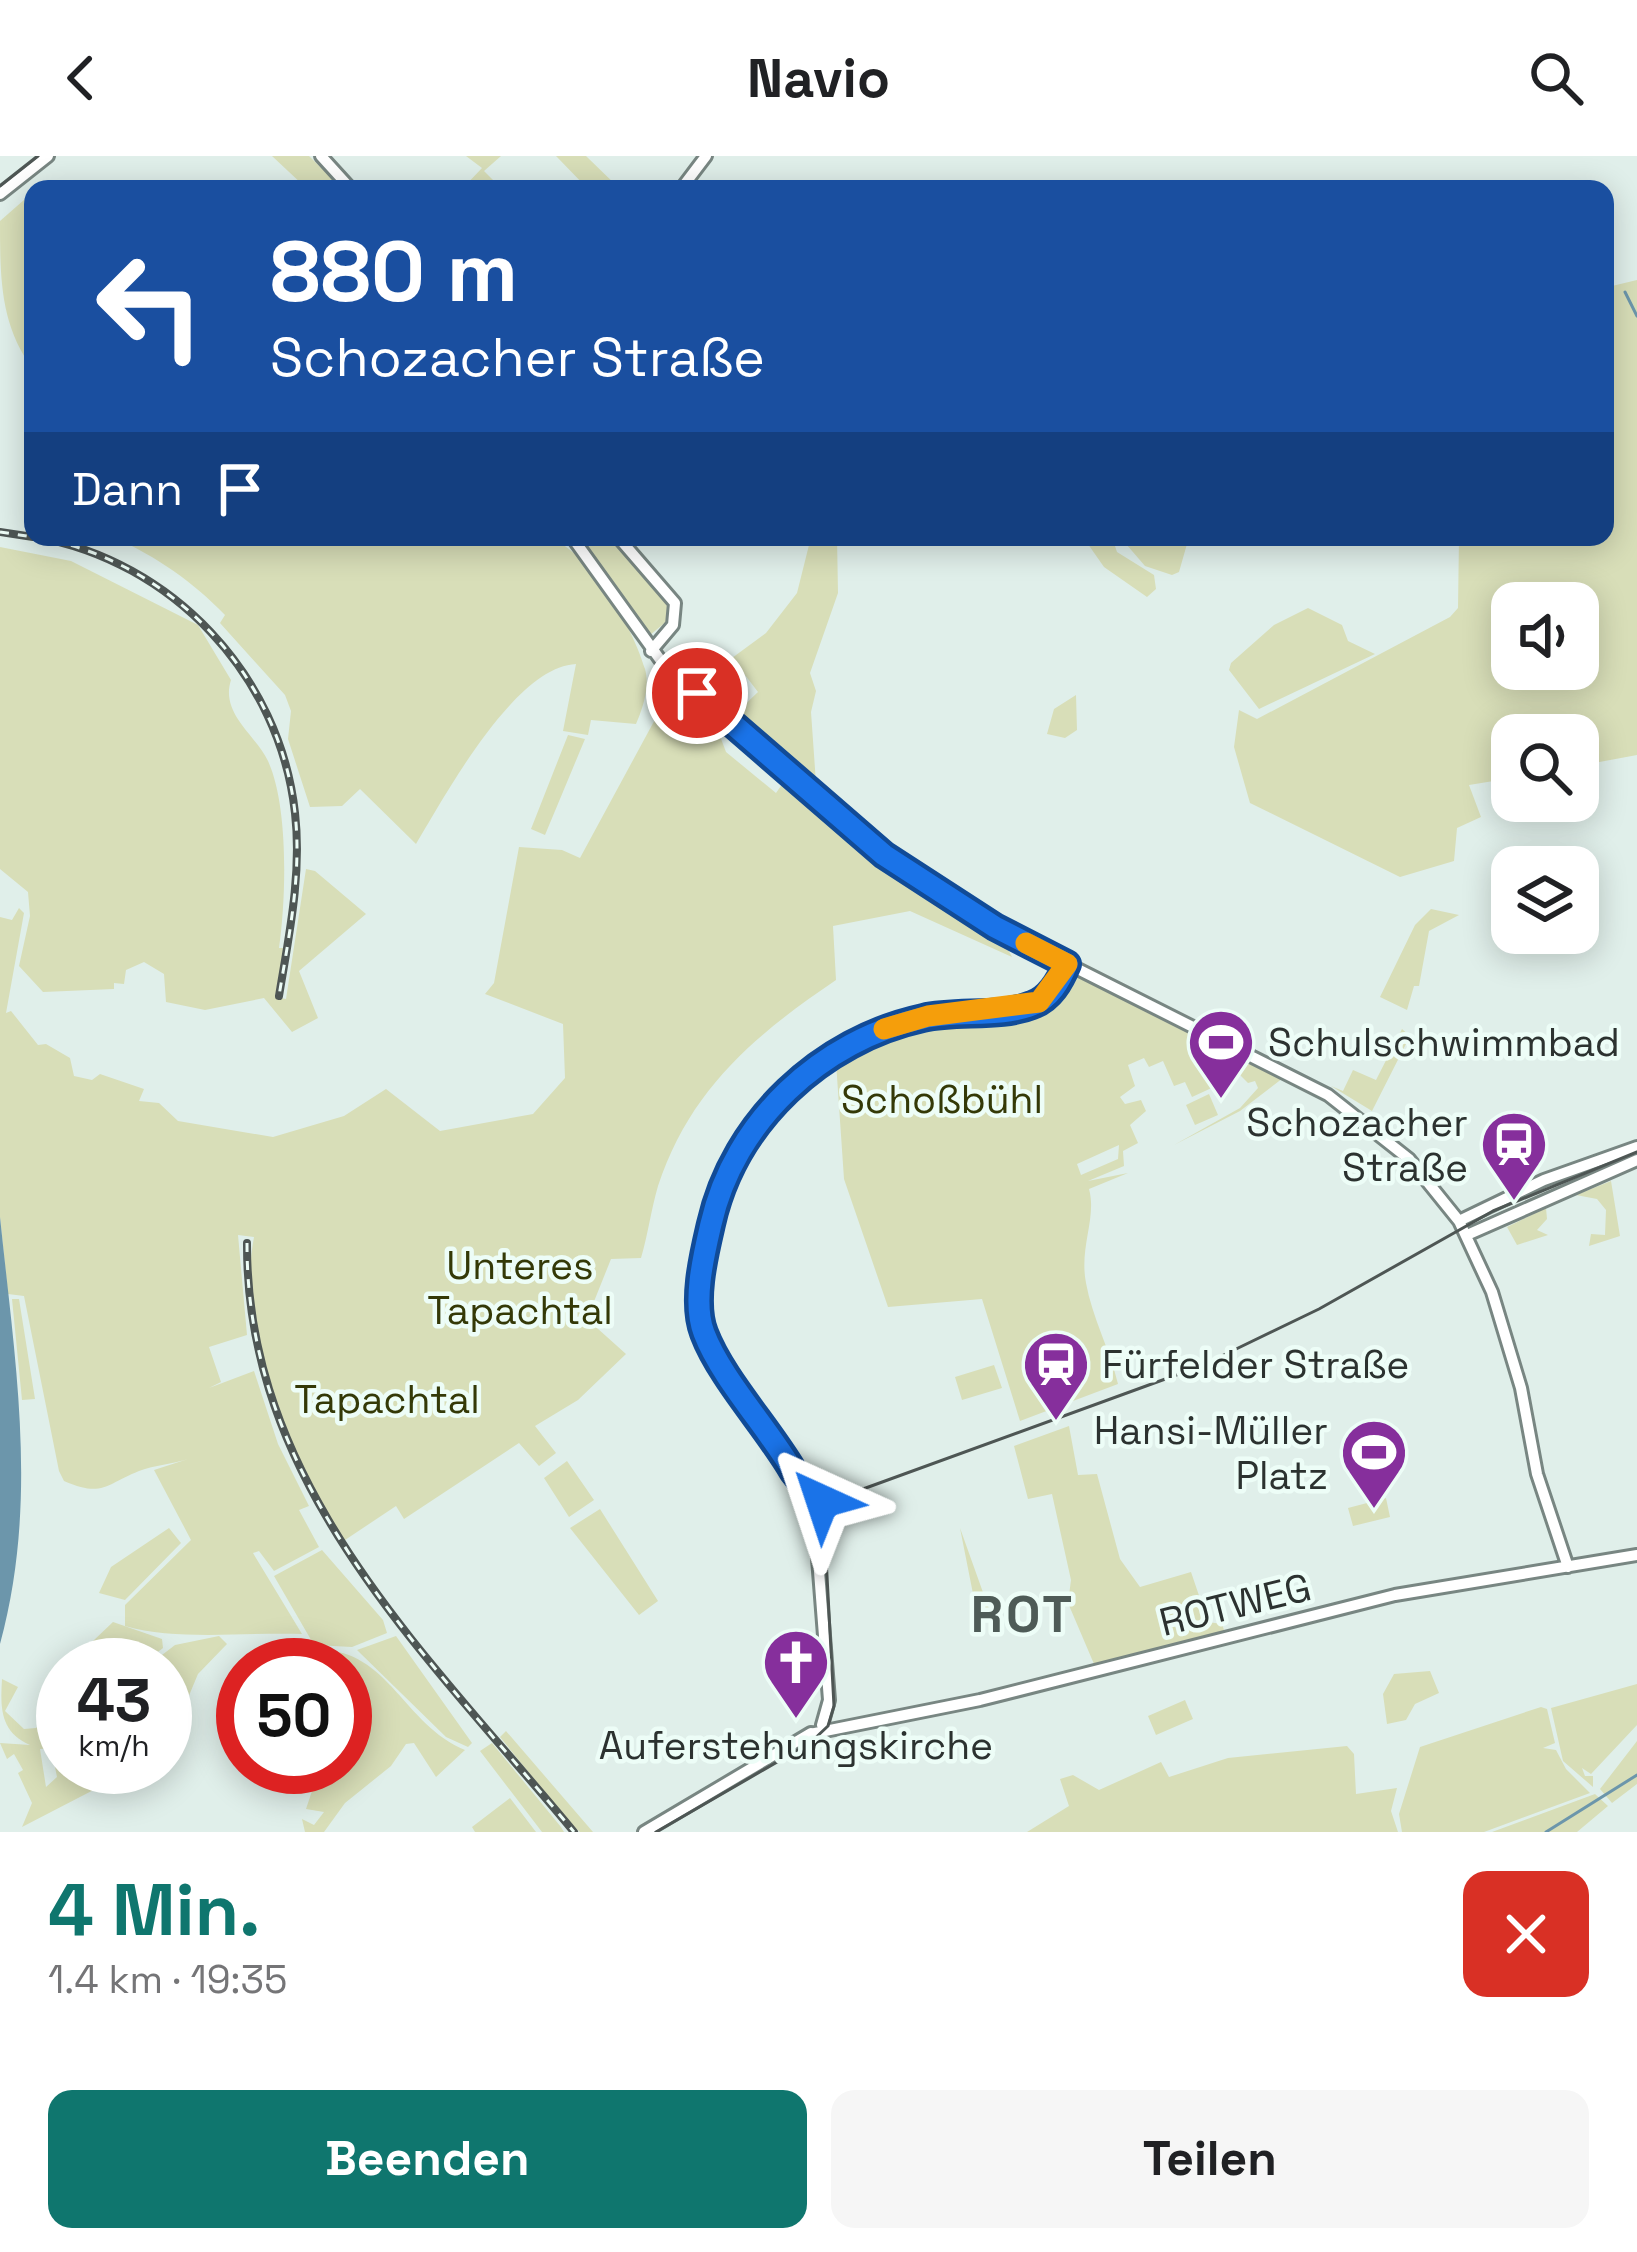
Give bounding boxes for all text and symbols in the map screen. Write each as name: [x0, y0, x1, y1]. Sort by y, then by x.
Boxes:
text: Navio: [747, 44, 890, 113]
icon: back: [48, 45, 114, 111]
icon: search: [1523, 45, 1589, 111]
text: 880 m: [270, 218, 518, 326]
icon: left: [72, 228, 228, 384]
text: Schozacher Straße: [270, 323, 765, 392]
icon: arrive: [207, 456, 273, 522]
text: Dann: [72, 461, 183, 518]
map controls: [1491, 582, 1599, 954]
button: sound: [1491, 582, 1599, 690]
pin: [646, 642, 748, 744]
icon: arrive: [664, 660, 730, 726]
button: search: [1491, 714, 1599, 822]
button: layers: [1491, 846, 1599, 954]
sports icon: Schulschwimmbad: [1186, 1007, 1256, 1101]
place label: Schulschwimmbad: [1268, 1018, 1620, 1067]
park label: Schoßbühl: [841, 1075, 1043, 1124]
place label: Schozacher Straße: [1246, 1098, 1468, 1192]
station icon: Schozacher Straße: [1479, 1109, 1549, 1203]
park label: Unteres Tapachtal: [427, 1241, 613, 1335]
station icon: Fürfelder Straße: [1021, 1329, 1091, 1423]
place label: Fürfelder Straße: [1102, 1340, 1409, 1389]
park label: Tapachtal: [294, 1375, 480, 1424]
place label: Hansi-Müller Platz: [1094, 1406, 1328, 1500]
sports icon: Hansi-Müller Platz: [1339, 1417, 1409, 1511]
position arrow: [759, 1438, 885, 1564]
street label: ROTWEG: [1154, 1562, 1316, 1647]
district label: ROT: [971, 1582, 1075, 1647]
church icon: Auferstehungskirche: [761, 1627, 831, 1721]
speed limit sign: 50: [216, 1638, 372, 1794]
text: 43: [77, 1662, 151, 1739]
place label: Auferstehungskirche: [599, 1721, 993, 1770]
text: km/h: [78, 1726, 150, 1765]
text: 4 Min.: [48, 1864, 261, 1956]
button: close: [1463, 1871, 1589, 1997]
text: 1.4 km · 19:35: [48, 1955, 287, 2004]
button: Beenden: [48, 2090, 807, 2228]
button: Teilen: [831, 2090, 1589, 2228]

